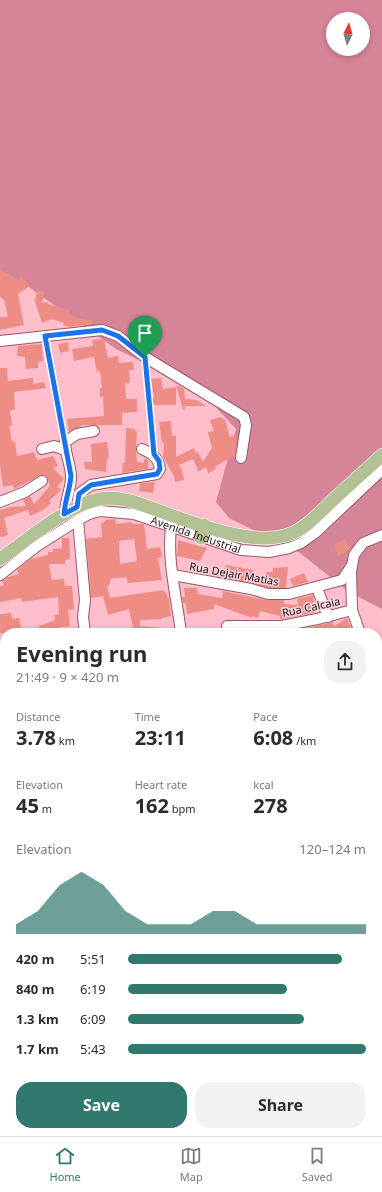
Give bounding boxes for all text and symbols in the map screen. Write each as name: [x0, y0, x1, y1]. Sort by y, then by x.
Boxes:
north arrow: [326, 12, 370, 56]
map controls: [326, 12, 370, 56]
pin: [128, 316, 162, 357]
icon: arrive: [134, 322, 156, 344]
street label: Avenida Industrial: [149, 512, 243, 556]
street label: Rua Dejair Matias: [188, 558, 280, 589]
street label: Rua Calcaia: [280, 593, 341, 620]
text: Evening run: [16, 638, 147, 668]
button: share: [324, 641, 366, 683]
text: 21:49 · 9 × 420 m: [16, 668, 119, 686]
text: Distance: [16, 709, 61, 724]
text: Time: [135, 709, 160, 724]
text: Pace: [253, 709, 278, 724]
text: 3.78: [16, 724, 56, 751]
text: 23:11: [135, 724, 186, 751]
text: 6:08: [253, 724, 293, 751]
text: km: [56, 733, 75, 748]
text: /km: [293, 733, 316, 748]
text: Elevation: [16, 777, 63, 792]
text: Heart rate: [135, 777, 187, 792]
text: kcal: [253, 777, 274, 792]
text: 45: [16, 792, 39, 819]
text: 162: [135, 792, 169, 819]
text: 278: [253, 792, 288, 819]
text: m: [39, 801, 52, 816]
text: bpm: [169, 801, 196, 816]
text: Elevation: [16, 840, 72, 858]
text: 120–124 m: [299, 840, 366, 858]
text: 420 m: [16, 950, 54, 968]
text: 5:51: [80, 950, 106, 968]
text: 840 m: [16, 980, 54, 998]
text: 6:19: [80, 980, 106, 998]
text: 1.3 km: [16, 1010, 59, 1028]
text: 6:09: [80, 1010, 106, 1028]
text: 1.7 km: [16, 1040, 59, 1058]
text: 5:43: [80, 1040, 106, 1058]
button: Save: [16, 1082, 187, 1128]
button: Share: [195, 1082, 366, 1128]
tab: Home: [50, 1145, 81, 1184]
tab: Map: [180, 1145, 203, 1184]
tab: Saved: [302, 1145, 333, 1184]

